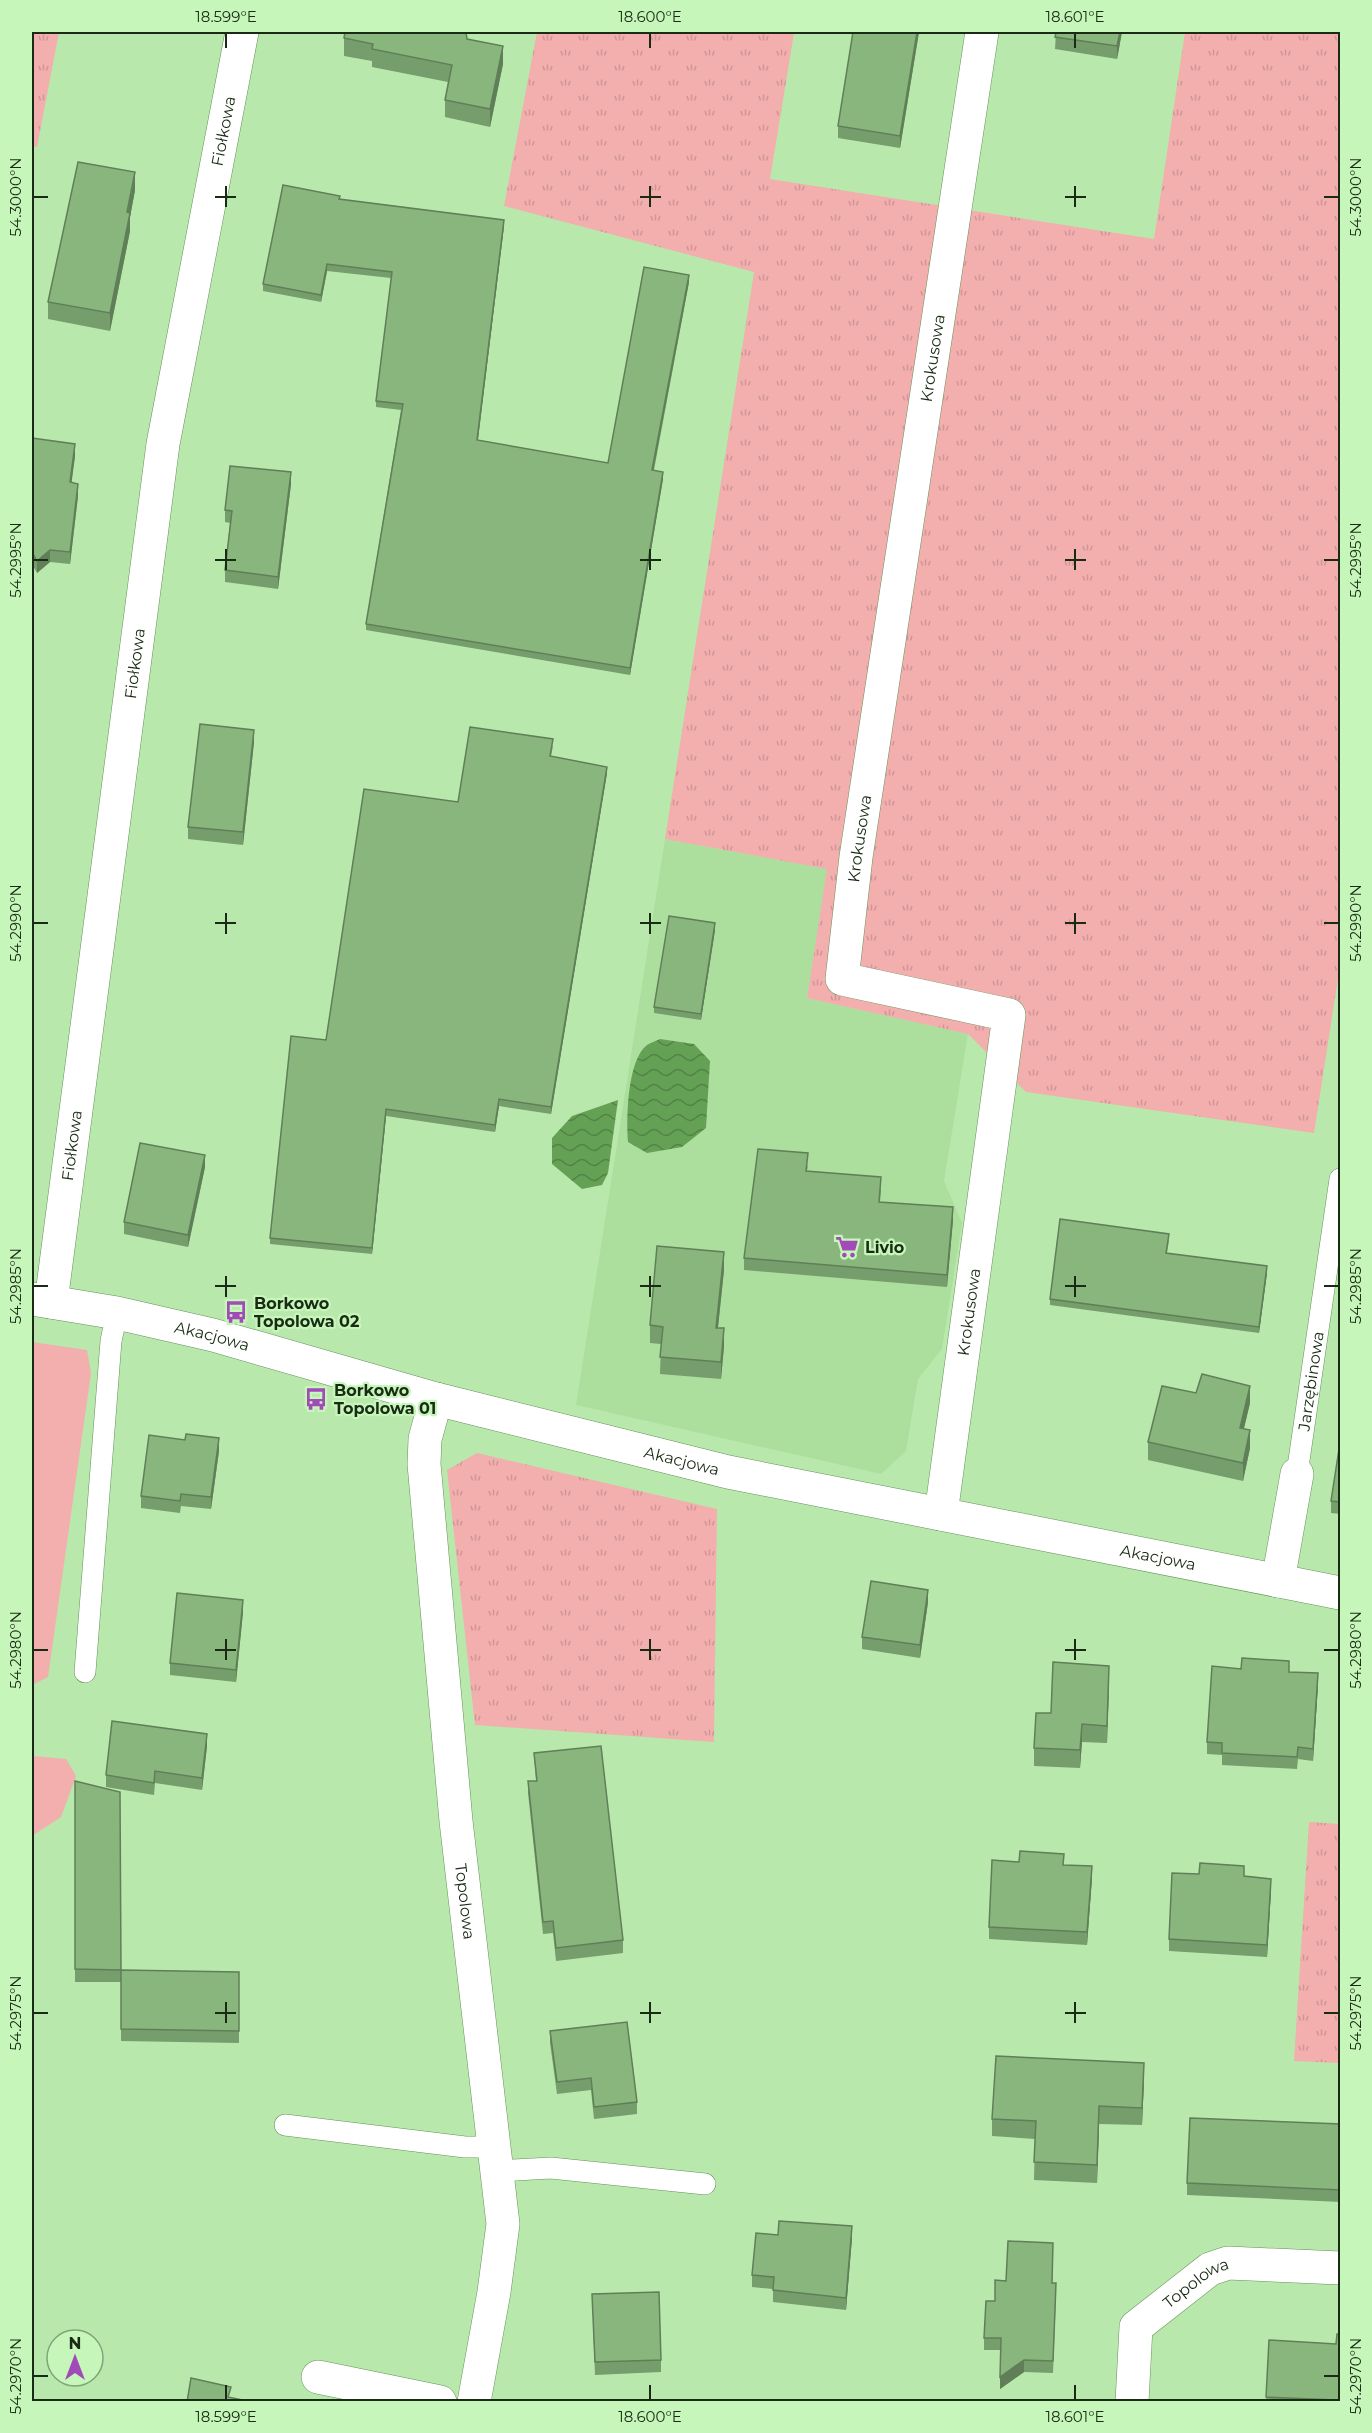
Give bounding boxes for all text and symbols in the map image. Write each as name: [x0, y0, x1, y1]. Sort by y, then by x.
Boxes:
text: 18.599°E: [195, 7, 257, 26]
text: 18.600°E: [618, 7, 682, 26]
text: 18.601°E: [1046, 7, 1104, 26]
street label: Fiołkowa: [207, 94, 239, 168]
text: 54.3000°N: [6, 158, 25, 236]
text: 54.3000°N: [1346, 158, 1365, 236]
street label: Krokusowa: [916, 313, 948, 403]
text: 54.2995°N: [6, 522, 25, 598]
text: 54.2995°N: [1346, 522, 1365, 598]
street label: Fiołkowa: [120, 627, 148, 700]
street label: Krokusowa: [844, 793, 875, 883]
text: 54.2990°N: [6, 884, 25, 962]
text: 54.2990°N: [1346, 884, 1365, 962]
street label: Fiołkowa: [57, 1109, 85, 1182]
supermarket icon: Livio: [834, 1234, 860, 1260]
place label: Livio: [865, 1238, 904, 1257]
text: 54.2985°N: [6, 1248, 25, 1324]
text: 54.2985°N: [1346, 1248, 1365, 1324]
street label: Krokusowa: [953, 1267, 984, 1357]
place label: Borkowo Topolowa 02: [254, 1294, 359, 1331]
bus stop icon: Borkowo Topolowa 02: [223, 1299, 249, 1325]
street label: Akacjowa: [173, 1317, 252, 1355]
street label: Jarzębinowa: [1294, 1330, 1327, 1433]
place label: Borkowo Topolowa 01: [334, 1381, 436, 1418]
bus stop icon: Borkowo Topolowa 01: [303, 1386, 329, 1412]
street label: Akacjowa: [642, 1442, 721, 1479]
street label: Akacjowa: [1119, 1540, 1198, 1574]
text: 54.2980°N: [6, 1611, 25, 1689]
text: 54.2980°N: [1346, 1611, 1365, 1689]
street label: Topolowa: [452, 1862, 479, 1941]
text: 54.2975°N: [6, 1976, 25, 2050]
text: 54.2975°N: [1346, 1976, 1365, 2050]
street label: Topolowa: [1159, 2254, 1231, 2312]
north arrow: [45, 2328, 105, 2388]
text: N: [69, 2334, 81, 2353]
text: 54.2970°N: [6, 2338, 25, 2414]
text: 54.2970°N: [1346, 2338, 1365, 2414]
text: 18.599°E: [195, 2407, 257, 2426]
text: 18.600°E: [618, 2407, 682, 2426]
text: 18.601°E: [1046, 2407, 1104, 2426]

